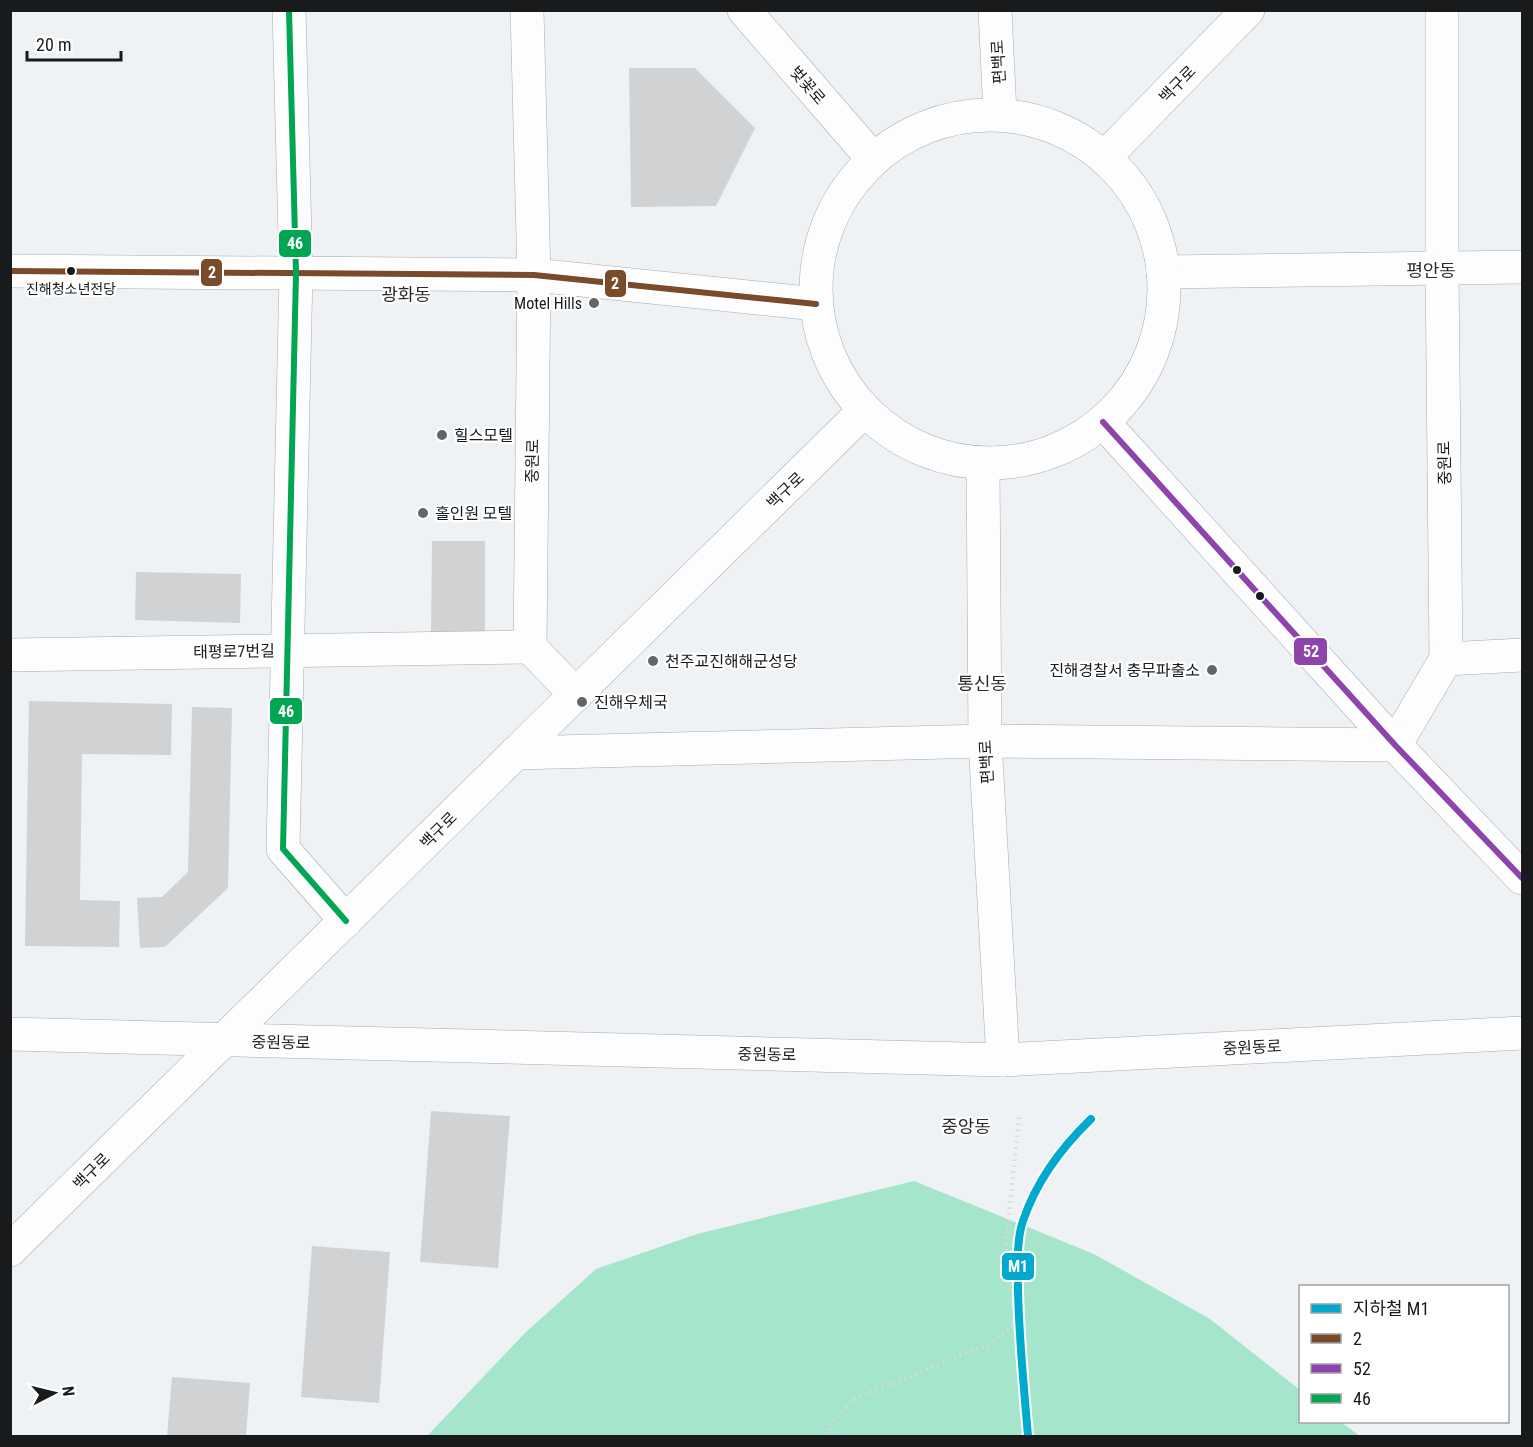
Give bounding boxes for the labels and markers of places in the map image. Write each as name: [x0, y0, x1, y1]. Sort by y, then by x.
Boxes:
marker: 진해청소년전당: [65, 265, 77, 277]
place label: 진해청소년전당: [26, 281, 116, 297]
place label: Motel Hills: [514, 294, 582, 313]
marker: Motel Hills: [587, 296, 601, 310]
place label: 힐스모텔: [454, 426, 513, 445]
marker: 힐스모텔: [435, 428, 449, 442]
place label: 홀인원 모텔: [435, 504, 512, 523]
marker: 홀인원 모텔: [416, 506, 430, 520]
unlabelled marker: [1231, 564, 1243, 576]
unlabelled marker: [1254, 590, 1266, 602]
place label: 천주교진해해군성당: [665, 652, 798, 671]
marker: 천주교진해해군성당: [646, 654, 660, 668]
place label: 진해경찰서 충무파출소: [1049, 661, 1200, 680]
marker: 진해경찰서 충무파출소: [1205, 663, 1219, 677]
place label: 진해우체국: [594, 693, 668, 712]
marker: 진해우체국: [575, 695, 589, 709]

